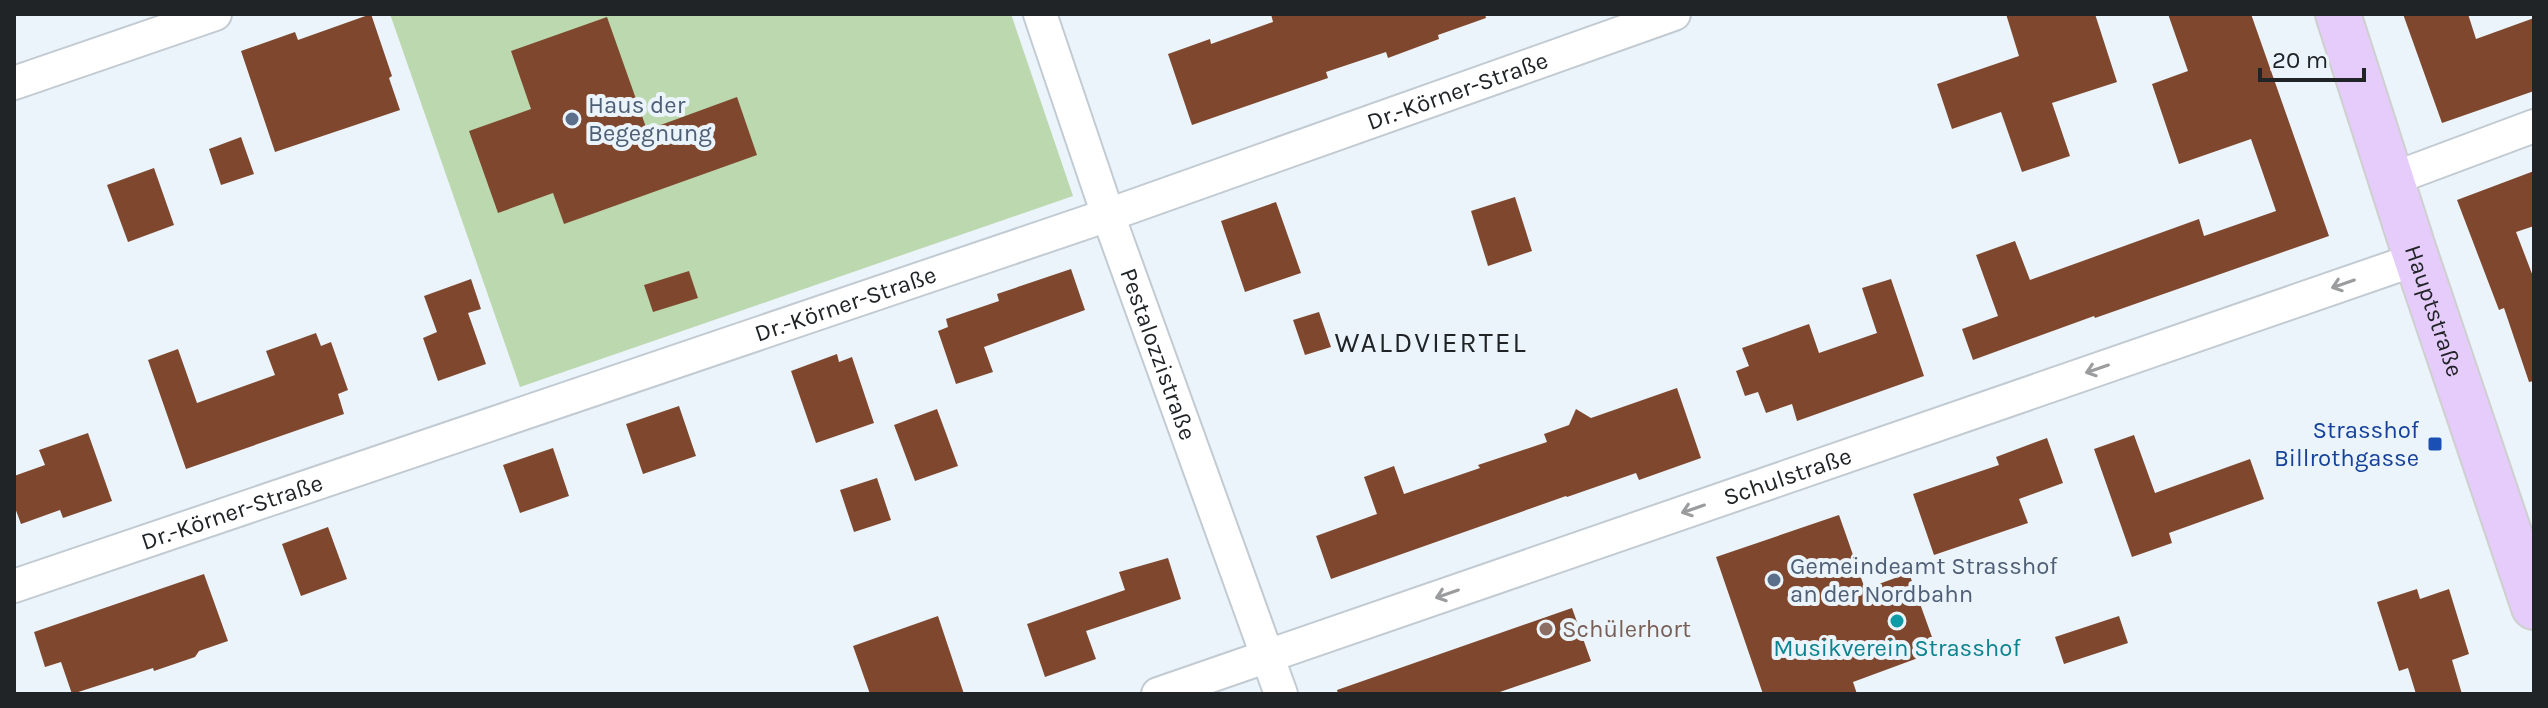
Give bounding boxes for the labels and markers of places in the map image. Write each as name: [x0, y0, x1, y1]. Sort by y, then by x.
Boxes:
place label: Haus der Begegnung: [588, 91, 712, 147]
marker: Haus der Begegnung: [563, 110, 581, 128]
place label: Strasshof Billrothgasse: [2274, 416, 2420, 472]
marker: Strasshof Billrothgasse: [2426, 435, 2444, 453]
place label: Gemeindeamt Strasshof an der Nordbahn: [1790, 552, 2058, 608]
marker: Gemeindeamt Strasshof an der Nordbahn: [1765, 571, 1783, 589]
marker: Musikverein Strasshof: [1888, 612, 1906, 630]
place label: Schülerhort: [1562, 615, 1691, 643]
marker: Schülerhort: [1537, 620, 1555, 638]
place label: Musikverein Strasshof: [1773, 634, 2021, 662]

